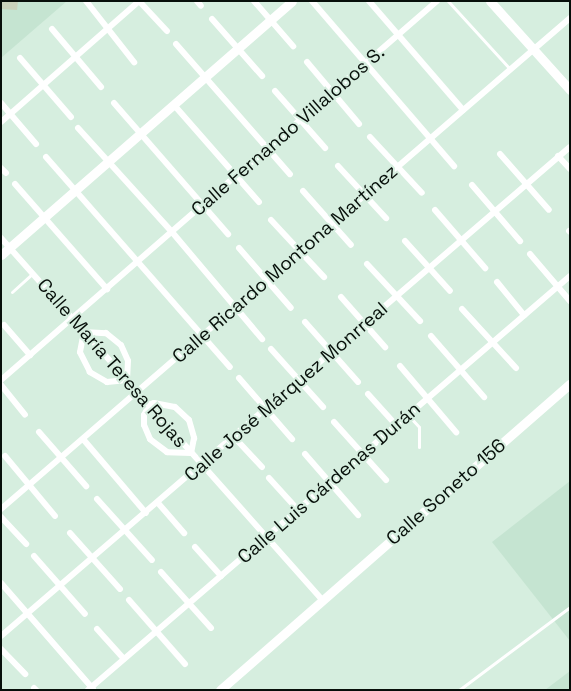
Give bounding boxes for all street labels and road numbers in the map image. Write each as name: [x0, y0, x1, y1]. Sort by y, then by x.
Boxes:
street label: Calle Fernando Villalobos S.: [187, 41, 389, 221]
street label: Calle Ricardo Montona Martínez: [168, 160, 402, 368]
street label: Calle María Teresa Rojas: [32, 274, 192, 452]
street label: Calle José Márquez Monrreal: [180, 298, 392, 486]
street label: Calle Luis Cárdenas Durán: [233, 397, 425, 569]
street label: Calle Soneto 156: [382, 434, 510, 550]

